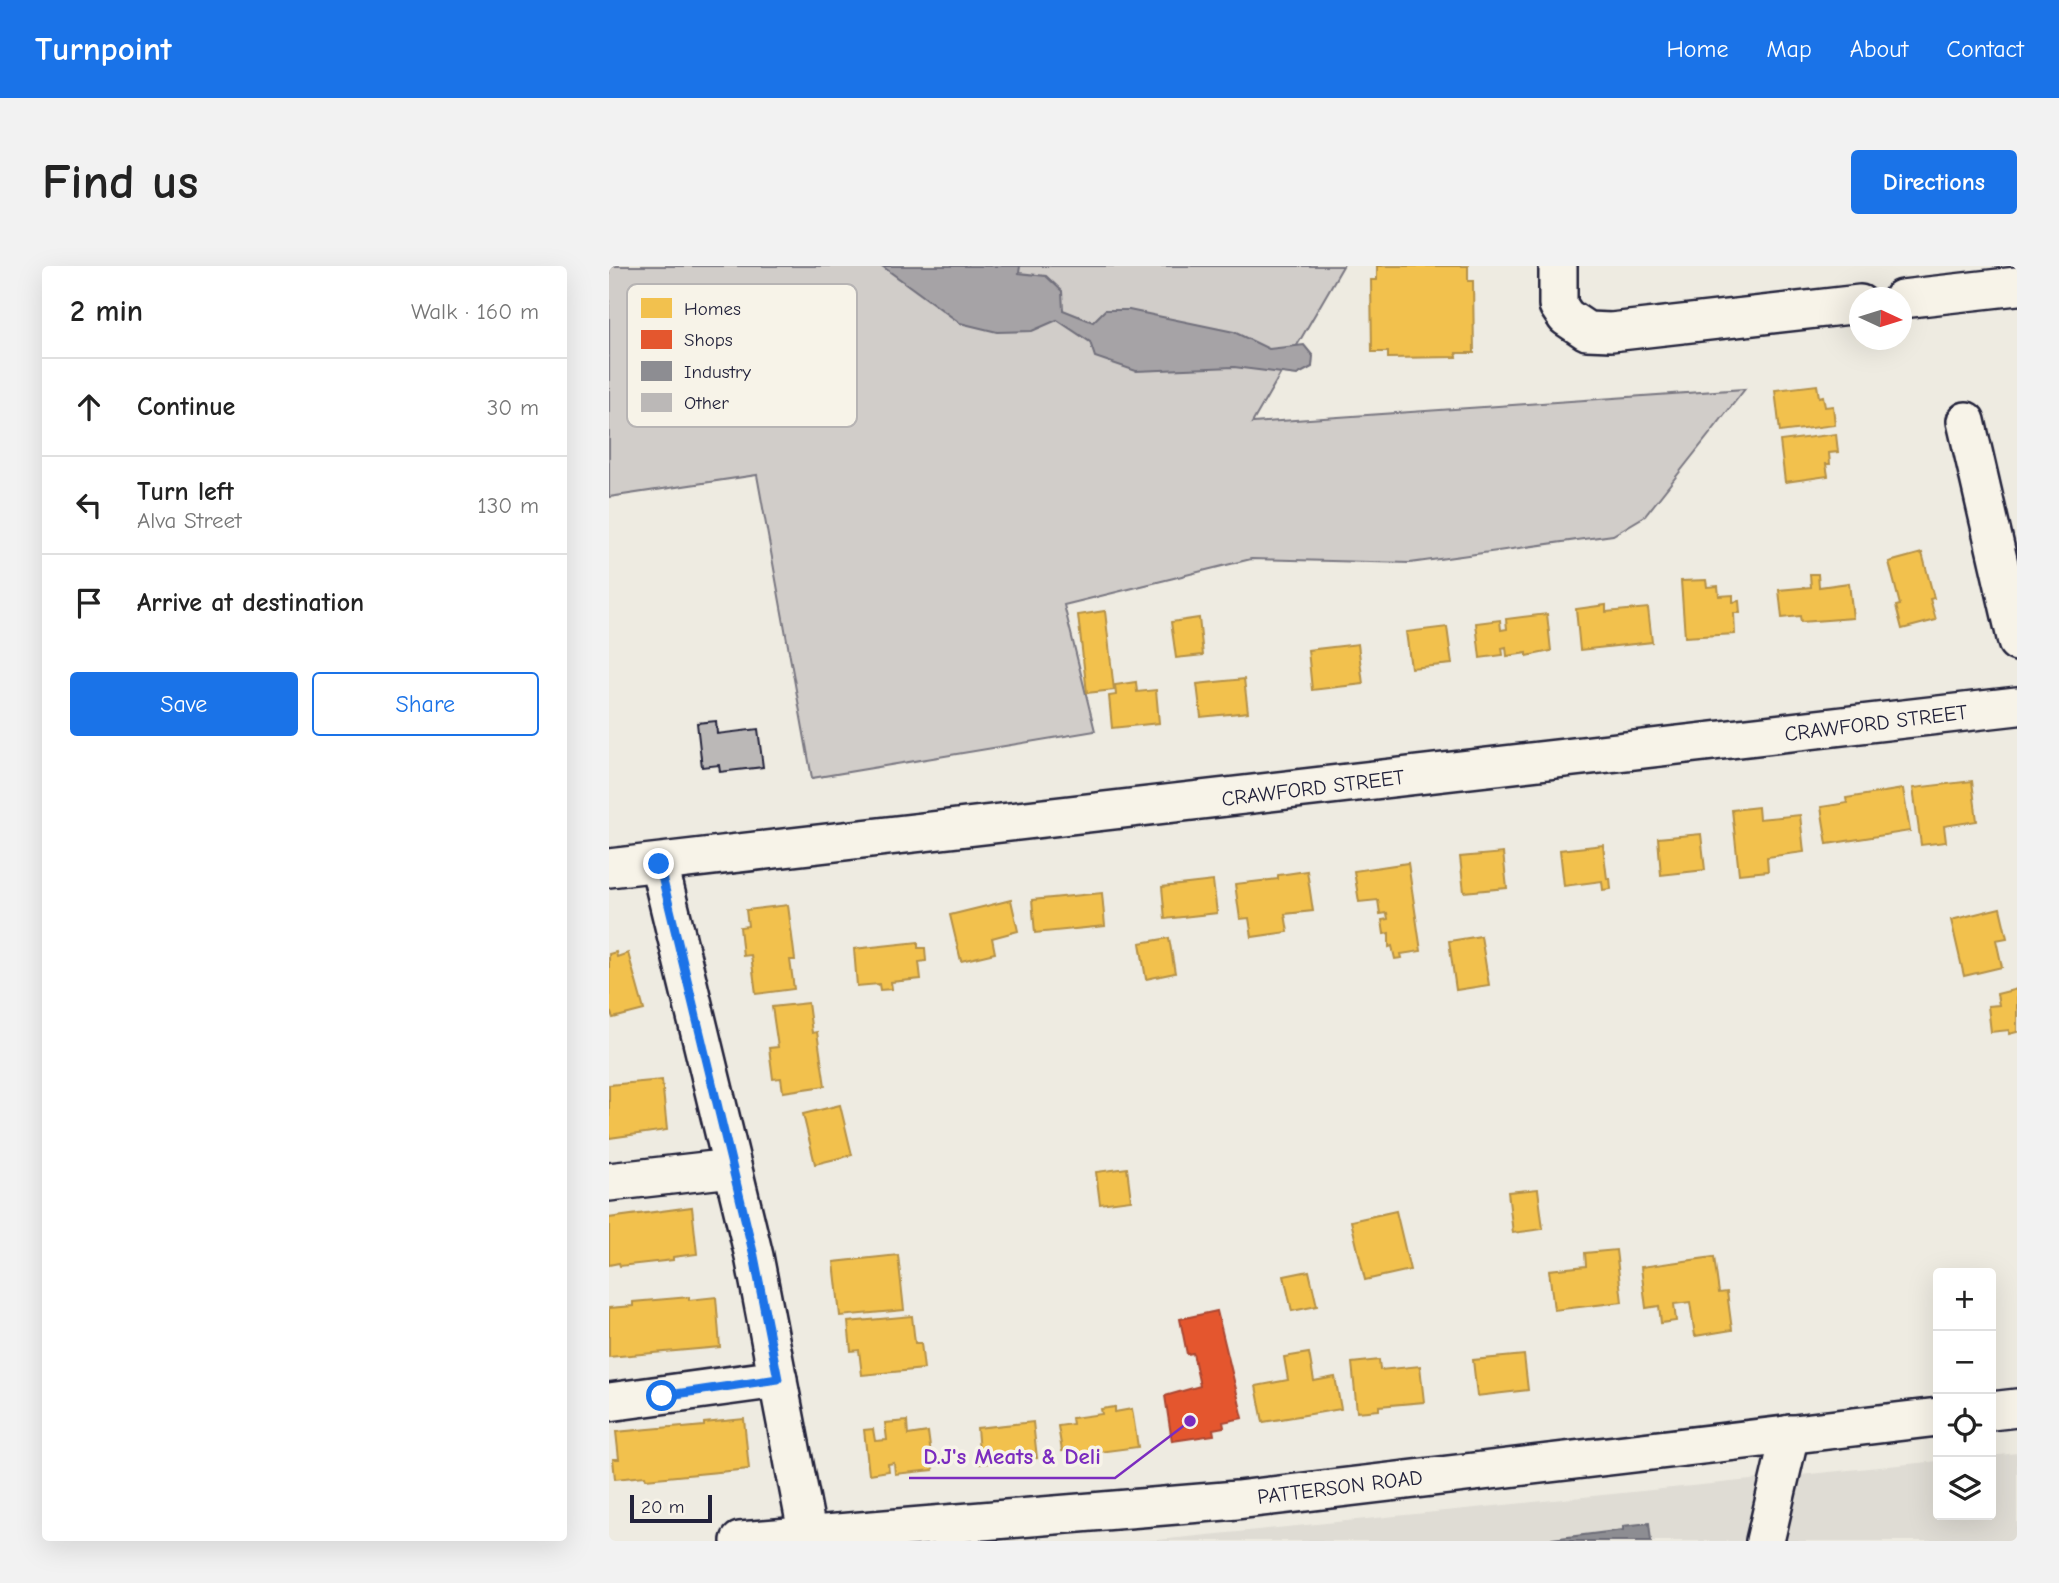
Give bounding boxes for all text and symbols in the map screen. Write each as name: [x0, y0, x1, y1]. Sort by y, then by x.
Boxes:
text: Turnpoint: [35, 30, 172, 68]
text: Home: [1667, 35, 1728, 63]
text: Map: [1766, 35, 1812, 63]
text: About: [1850, 35, 1908, 63]
text: Contact: [1946, 35, 2024, 63]
button: Directions: [1851, 150, 2017, 214]
text: Find us: [42, 154, 198, 210]
legend: [627, 284, 857, 427]
north arrow: [1849, 287, 1912, 350]
text: 2 min: [70, 294, 143, 329]
text: Walk · 160 m: [411, 298, 539, 325]
text: Homes: [684, 298, 741, 320]
text: Shops: [684, 329, 733, 351]
text: Industry: [684, 361, 752, 383]
icon: ahead: [70, 388, 108, 426]
text: Continue: [137, 392, 235, 422]
text: Other: [684, 392, 729, 414]
text: 30 m: [487, 394, 539, 421]
text: Turn left: [137, 477, 234, 507]
icon: left: [70, 486, 108, 524]
text: 130 m: [478, 492, 539, 519]
text: Alva Street: [137, 507, 242, 534]
icon: arrive: [70, 584, 108, 622]
text: Arrive at destination: [137, 588, 364, 618]
button: Save: [70, 672, 298, 736]
button: Share: [312, 672, 539, 736]
street label: CRAWFORD STREET: [1783, 700, 1969, 746]
street label: CRAWFORD STREET: [1220, 765, 1406, 811]
route end: [643, 848, 674, 879]
map controls: [1933, 1268, 1996, 1520]
button: +: [1933, 1268, 1996, 1331]
button: −: [1933, 1331, 1996, 1394]
route start: [646, 1380, 677, 1411]
button: locate: [1933, 1394, 1996, 1457]
callout: D.J's Meats & Deli: [909, 1434, 1115, 1478]
text: D.J's Meats & Deli: [923, 1443, 1101, 1470]
button: layers: [1933, 1457, 1996, 1520]
street label: PATTERSON ROAD: [1256, 1465, 1424, 1509]
scale bar: [630, 1492, 712, 1524]
text: 20 m: [641, 1496, 685, 1518]

